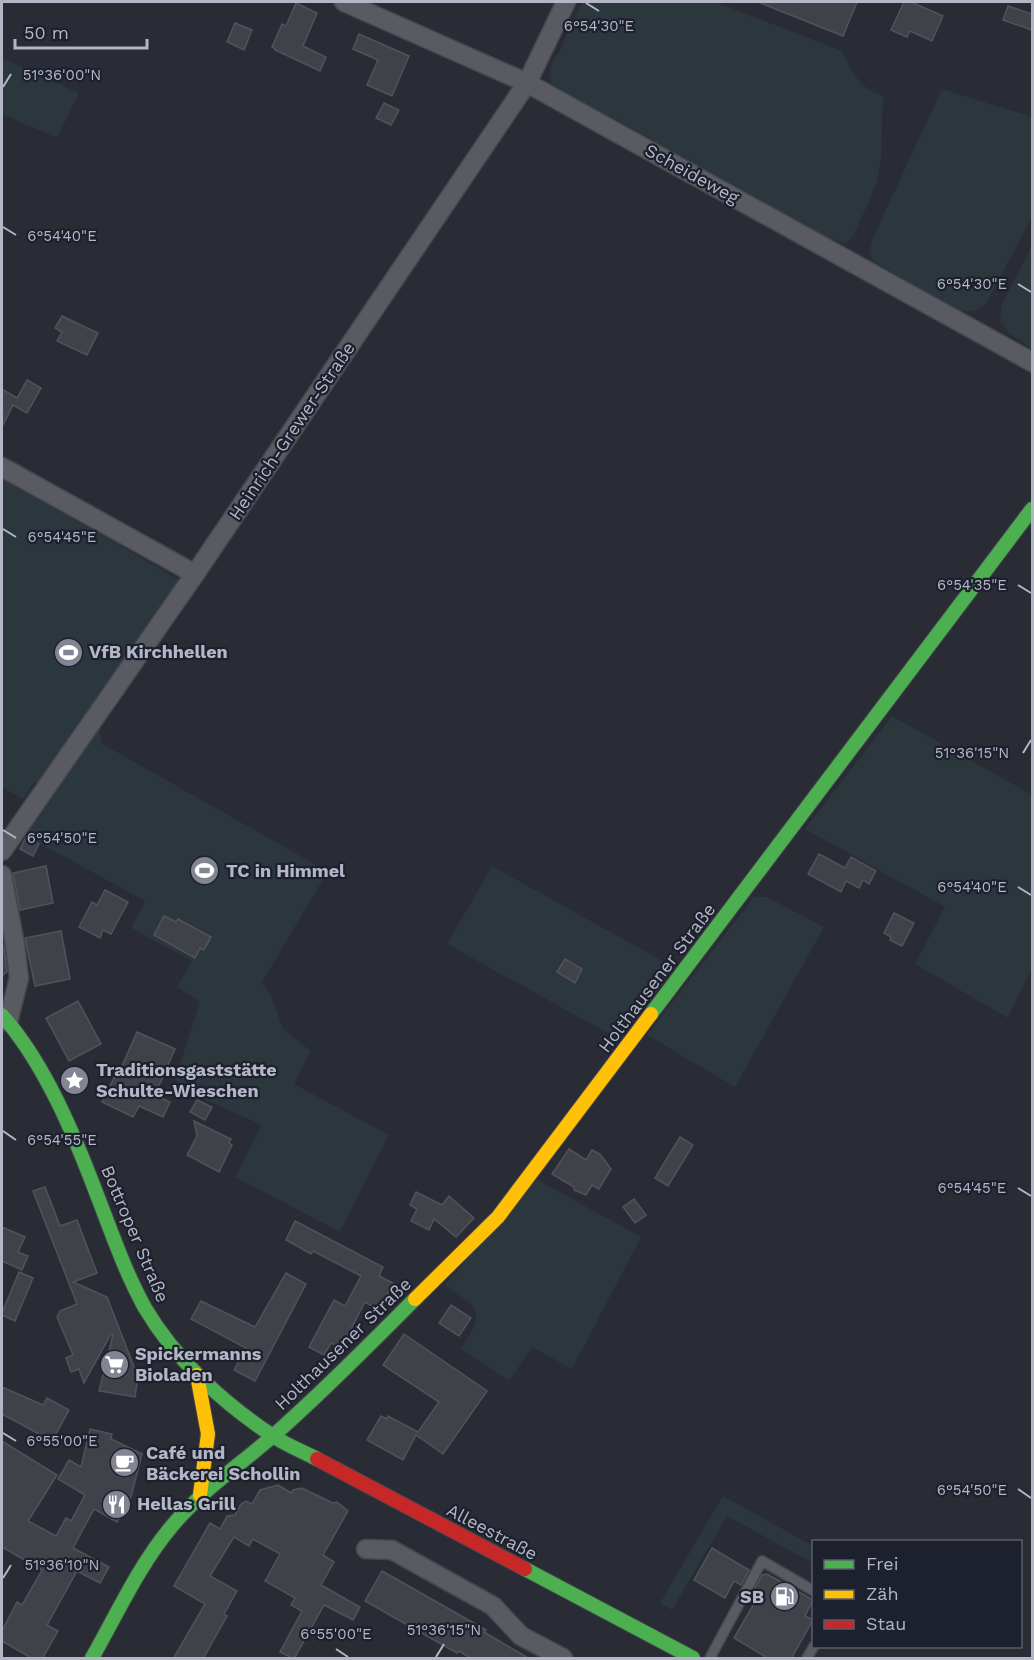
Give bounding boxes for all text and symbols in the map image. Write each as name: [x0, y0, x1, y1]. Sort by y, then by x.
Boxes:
scale bar: [15, 12, 147, 50]
text: 6°54'30"E: [564, 17, 634, 35]
text: 50 m: [24, 22, 69, 43]
text: 51°36'00"N: [23, 66, 101, 84]
street label: Scheideweg: [642, 139, 743, 208]
text: 6°54'40"E: [27, 227, 97, 245]
text: 6°54'30"E: [937, 275, 1007, 293]
street label: Heinrich-Grewer-Straße: [224, 338, 359, 524]
text: 6°54'45"E: [28, 528, 96, 546]
text: 6°54'35"E: [937, 576, 1007, 594]
sports icon: VfB Kirchhellen: [52, 636, 84, 668]
place label: VfB Kirchhellen: [89, 641, 228, 662]
text: 51°36'15"N: [935, 744, 1009, 762]
text: 6°54'50"E: [27, 829, 97, 847]
sports icon: TC in Himmel: [189, 855, 221, 887]
place label: TC in Himmel: [226, 860, 345, 881]
text: 6°54'40"E: [937, 878, 1007, 896]
street label: Holthausener Straße: [594, 899, 720, 1056]
place label: Traditionsgaststätte Schulte-Wieschen: [96, 1059, 277, 1101]
place icon: Traditionsgaststätte Schulte-Wieschen: [59, 1064, 91, 1096]
text: 6°54'55"E: [27, 1131, 97, 1149]
street label: Bottroper Straße: [97, 1162, 174, 1305]
text: 6°54'45"E: [938, 1179, 1006, 1197]
street label: Holthausener Straße: [270, 1273, 415, 1414]
place label: Spickermanns Bioladen: [135, 1343, 262, 1385]
supermarket icon: Spickermanns Bioladen: [98, 1348, 130, 1380]
text: 6°55'00"E: [26, 1432, 98, 1450]
place label: Café und Bäckerei Schollin: [146, 1442, 300, 1484]
cafe icon: Café und Bäckerei Schollin: [109, 1447, 141, 1479]
text: 6°54'50"E: [937, 1481, 1007, 1499]
restaurant icon: Hellas Grill: [100, 1488, 132, 1520]
place label: Hellas Grill: [137, 1493, 236, 1514]
street label: Alleestraße: [443, 1499, 541, 1564]
legend: [812, 1540, 1022, 1648]
text: Frei: [866, 1553, 898, 1574]
text: 51°36'10"N: [24, 1556, 100, 1574]
fuel station icon: SB: [769, 1581, 801, 1613]
text: Zäh: [866, 1583, 899, 1604]
place label: SB: [740, 1586, 764, 1607]
text: Stau: [866, 1613, 906, 1634]
text: 51°36'15"N: [407, 1621, 481, 1639]
text: 6°55'00"E: [300, 1625, 372, 1643]

